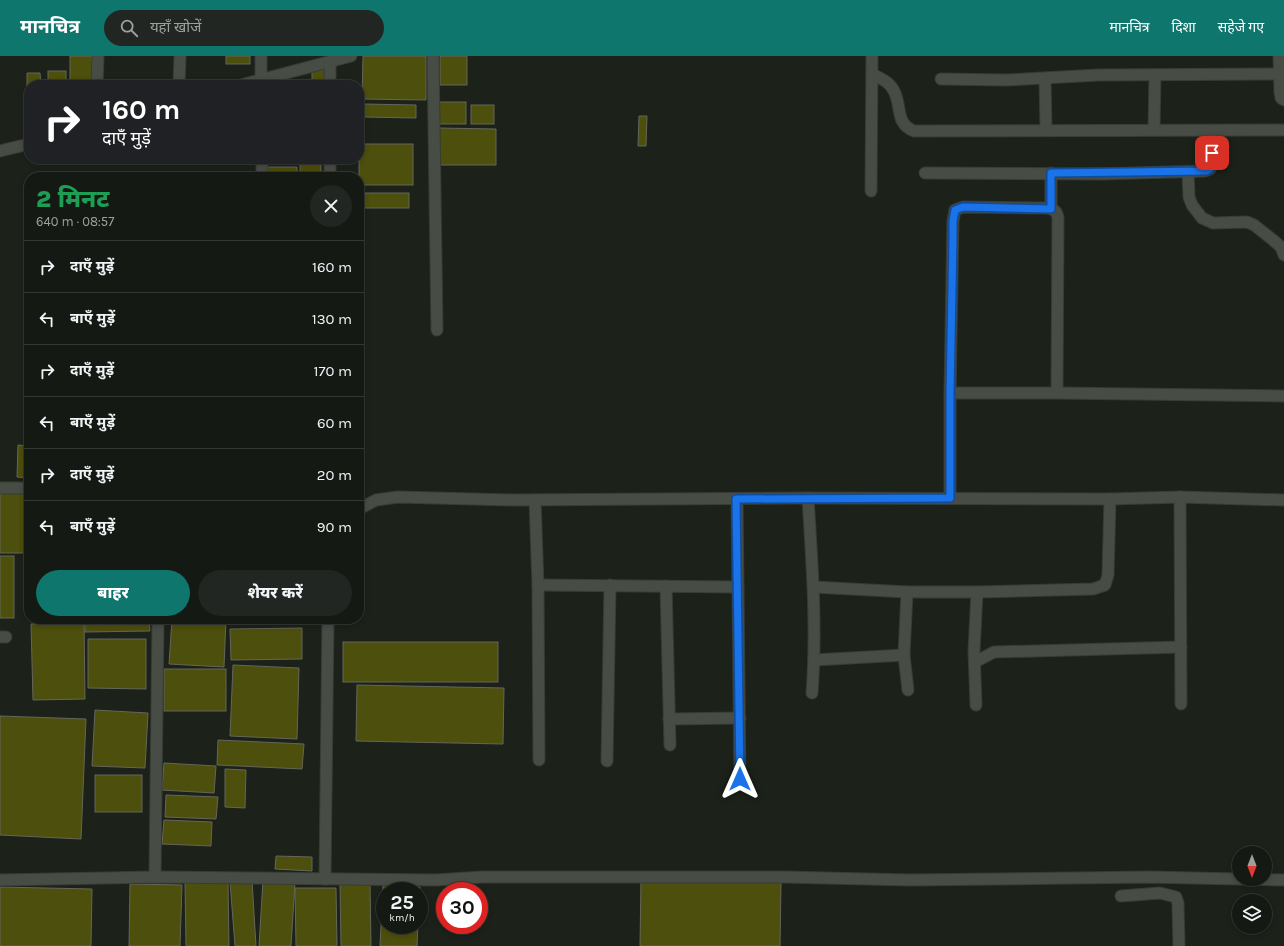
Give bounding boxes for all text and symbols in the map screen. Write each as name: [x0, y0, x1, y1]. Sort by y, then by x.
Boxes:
search box: [104, 10, 384, 46]
text: मानचित्र: [20, 16, 80, 38]
icon: search: [118, 17, 140, 39]
text: यहाँ खोजें: [150, 18, 201, 36]
text: मानचित्र: [1110, 19, 1150, 36]
text: दिशा: [1172, 19, 1196, 36]
text: सहेजे गए: [1218, 19, 1264, 36]
text: 160 m: [102, 93, 180, 126]
icon: right: [36, 96, 88, 148]
text: दाएँ मुड़ें: [102, 127, 151, 149]
pin: [1195, 136, 1229, 170]
icon: arrive: [1201, 142, 1223, 164]
text: 2 मिनट: [36, 185, 109, 213]
button: close: [310, 185, 352, 227]
text: 640 m · 08:57: [36, 214, 114, 229]
icon: right: [36, 256, 58, 278]
text: दाएँ मुड़ें: [70, 257, 114, 275]
text: 160 m: [312, 258, 352, 276]
icon: left: [36, 308, 58, 330]
text: बाएँ मुड़ें: [70, 309, 115, 327]
text: 130 m: [312, 310, 352, 328]
icon: right: [36, 360, 58, 382]
text: दाएँ मुड़ें: [70, 361, 114, 379]
text: 170 m: [314, 362, 352, 380]
icon: left: [36, 412, 58, 434]
text: बाएँ मुड़ें: [70, 413, 115, 431]
text: 60 m: [317, 414, 352, 432]
icon: right: [36, 464, 58, 486]
text: दाएँ मुड़ें: [70, 465, 114, 483]
text: 20 m: [317, 466, 352, 484]
icon: left: [36, 516, 58, 538]
text: बाएँ मुड़ें: [70, 517, 115, 535]
text: 90 m: [317, 518, 352, 536]
button: बाहर: [36, 570, 190, 616]
button: शेयर करें: [198, 570, 352, 616]
position arrow: [719, 758, 761, 800]
north arrow: [1232, 846, 1272, 886]
map controls: [1232, 846, 1272, 934]
speed limit sign: 30: [436, 882, 488, 934]
text: 25: [390, 891, 414, 914]
button: layers: [1232, 894, 1272, 934]
text: km/h: [389, 912, 415, 924]

